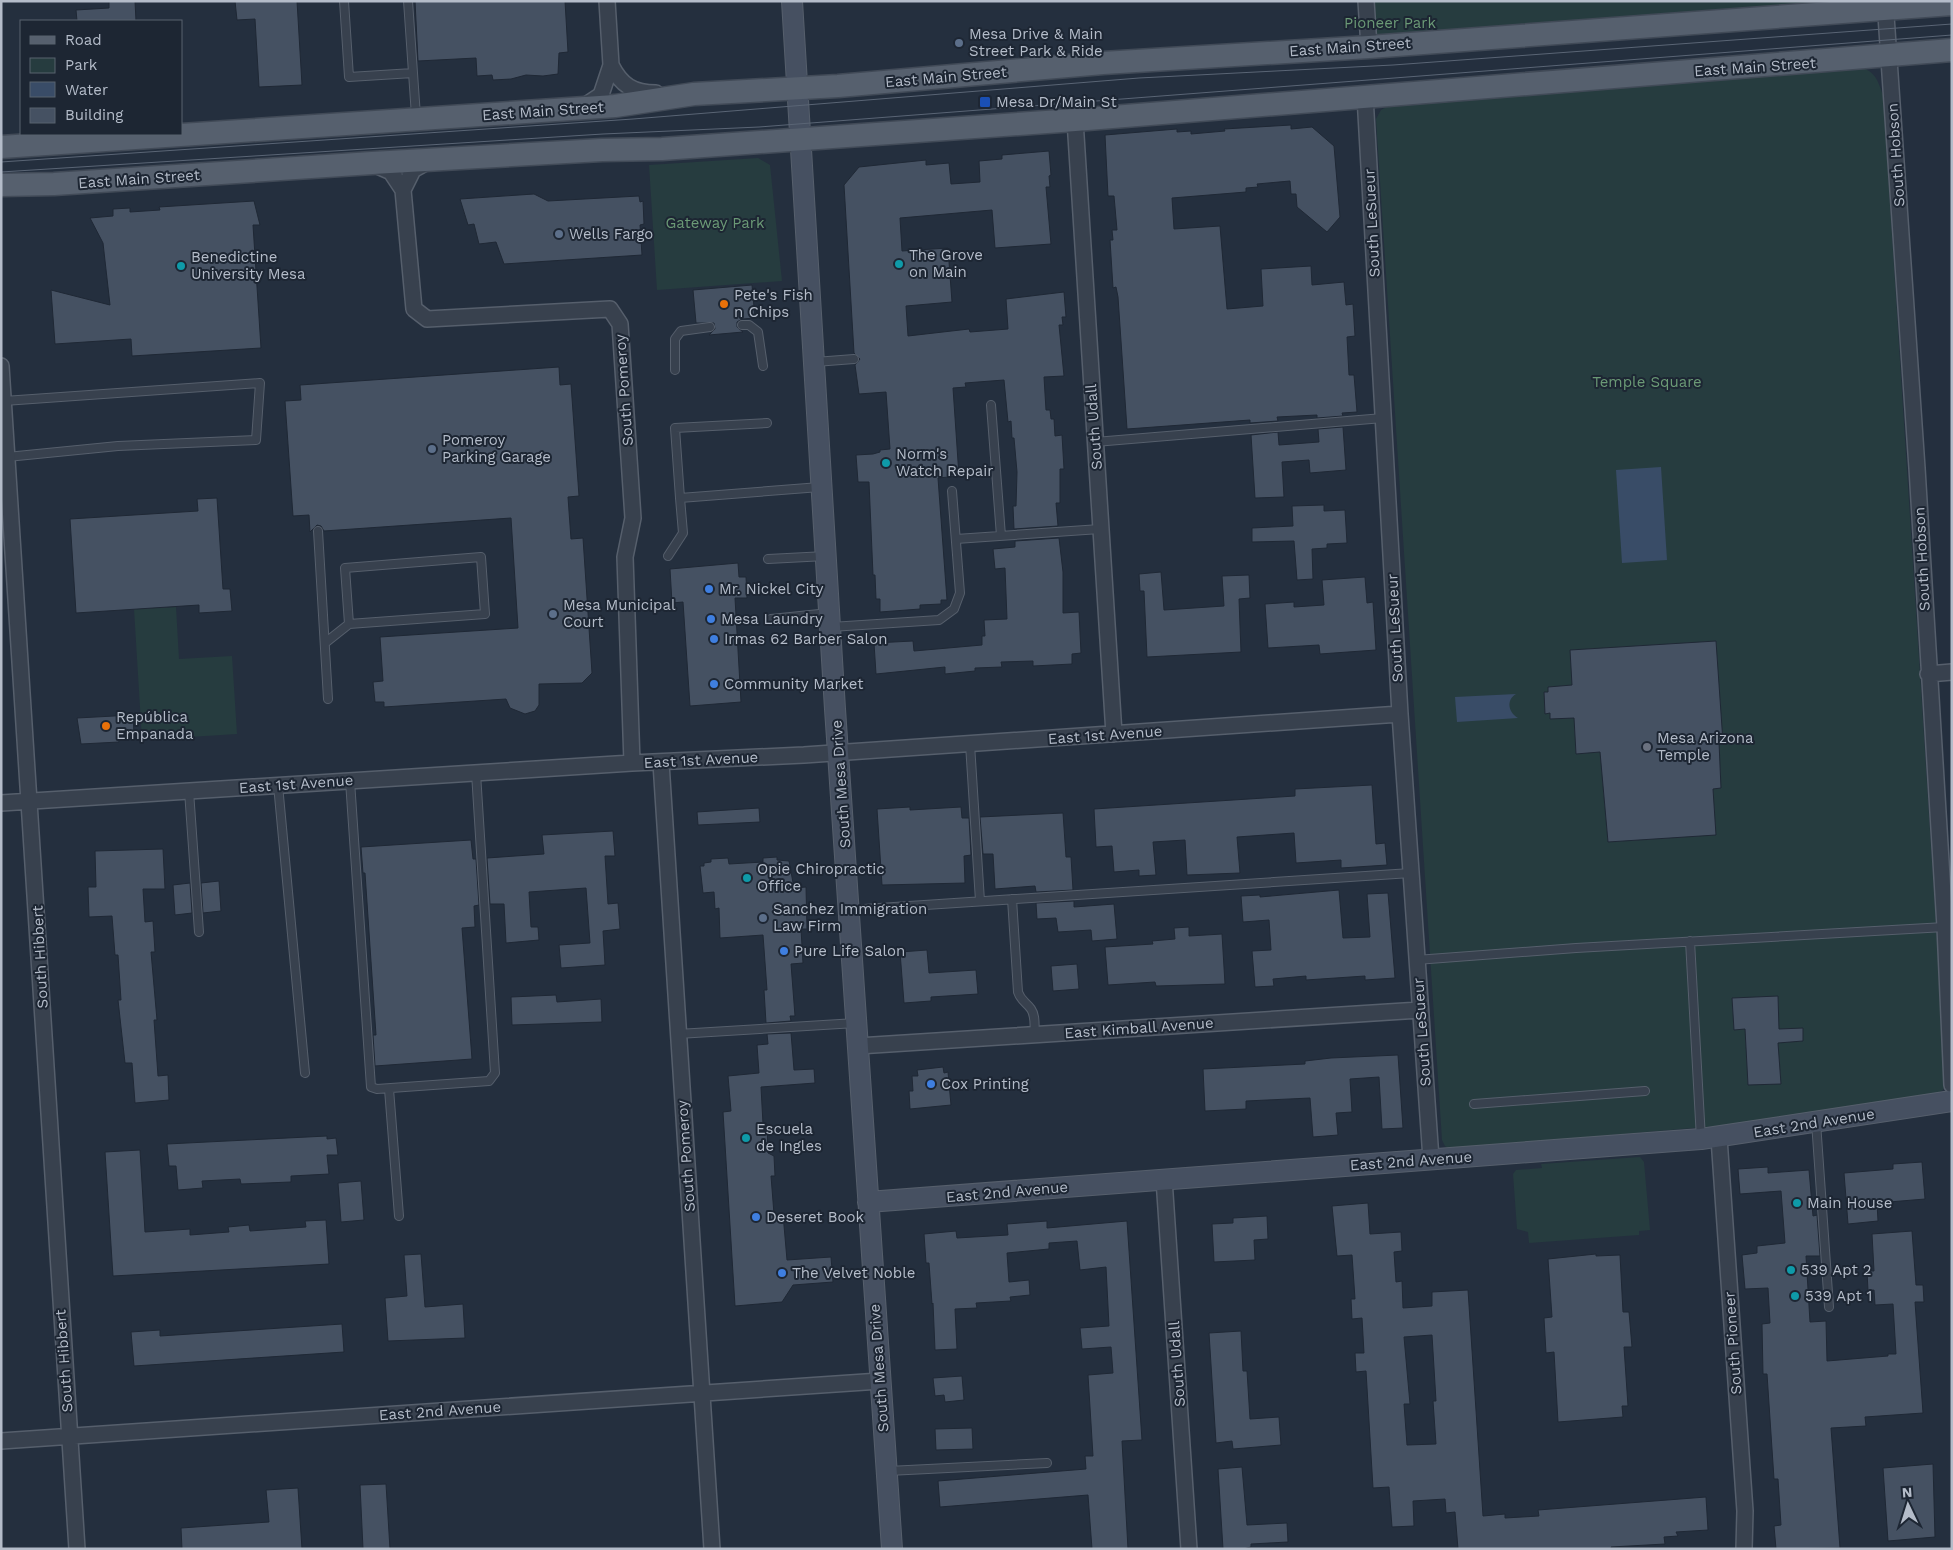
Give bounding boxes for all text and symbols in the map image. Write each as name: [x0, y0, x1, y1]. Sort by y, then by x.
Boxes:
park label: Pioneer Park: [1344, 14, 1436, 32]
legend: [20, 20, 182, 135]
place label: Mesa Drive & Main Street Park & Ride: [969, 25, 1103, 60]
text: Road: [65, 31, 102, 49]
street label: East Main Street: [1288, 34, 1412, 60]
marker: Mesa Drive & Main Street Park & Ride: [953, 37, 965, 49]
street label: East Main Street: [1693, 54, 1817, 80]
text: Park: [65, 56, 98, 74]
street label: East Main Street: [884, 63, 1008, 91]
text: Water: [65, 81, 108, 99]
place label: Mesa Dr/Main St: [996, 93, 1117, 111]
marker: Mesa Dr/Main St: [978, 95, 992, 109]
street label: East Main Street: [481, 98, 605, 124]
street label: South Hobson: [1883, 102, 1909, 208]
text: Building: [65, 106, 123, 124]
street label: East Main Street: [77, 166, 201, 192]
street label: South LeSueur: [1360, 168, 1384, 278]
park label: Gateway Park: [666, 214, 765, 232]
place label: Wells Fargo: [569, 225, 653, 243]
marker: Wells Fargo: [553, 228, 565, 240]
place label: The Grove on Main: [909, 246, 983, 281]
place label: Benedictine University Mesa: [191, 248, 306, 283]
marker: The Grove on Main: [893, 258, 905, 270]
marker: Benedictine University Mesa: [175, 260, 187, 272]
place label: Pete's Fish n Chips: [734, 286, 813, 321]
marker: Pete's Fish n Chips: [718, 298, 730, 310]
street label: South Pomeroy: [611, 333, 637, 446]
park label: Temple Square: [1592, 373, 1702, 391]
street label: South Udall: [1082, 383, 1106, 471]
place label: Pomeroy Parking Garage: [442, 431, 551, 466]
marker: Pomeroy Parking Garage: [426, 443, 438, 455]
place label: Norm's Watch Repair: [896, 445, 993, 480]
marker: Norm's Watch Repair: [880, 457, 892, 469]
street label: South Hobson: [1910, 507, 1934, 611]
street label: South LeSueur: [1383, 573, 1407, 683]
place label: Mr. Nickel City: [719, 580, 824, 598]
marker: Mr. Nickel City: [703, 583, 715, 595]
place label: Mesa Municipal Court: [563, 596, 676, 631]
marker: Mesa Municipal Court: [547, 608, 559, 620]
place label: Mesa Laundry: [721, 610, 823, 628]
marker: Mesa Laundry: [705, 613, 717, 625]
place label: Irmas 62 Barber Salon: [724, 630, 887, 648]
marker: Irmas 62 Barber Salon: [708, 633, 720, 645]
place label: Community Market: [724, 675, 864, 693]
marker: Community Market: [708, 678, 720, 690]
place label: República Empanada: [116, 708, 194, 743]
street label: South Mesa Drive: [828, 719, 854, 849]
marker: República Empanada: [100, 720, 112, 732]
street label: East 1st Avenue: [1047, 722, 1163, 748]
place label: Mesa Arizona Temple: [1657, 729, 1754, 764]
marker: Mesa Arizona Temple: [1641, 741, 1653, 753]
street label: East 1st Avenue: [643, 748, 759, 772]
street label: East 1st Avenue: [238, 771, 354, 797]
place label: Opie Chiropractic Office: [757, 860, 885, 895]
marker: Opie Chiropractic Office: [741, 872, 753, 884]
place label: Sanchez Immigration Law Firm: [773, 900, 927, 935]
street label: South Hibbert: [28, 904, 52, 1009]
marker: Sanchez Immigration Law Firm: [757, 912, 769, 924]
place label: Pure Life Salon: [794, 942, 905, 960]
marker: Pure Life Salon: [778, 945, 790, 957]
street label: South LeSueur: [1409, 977, 1435, 1087]
street label: East Kimball Avenue: [1064, 1014, 1214, 1042]
place label: Cox Printing: [941, 1075, 1029, 1093]
marker: Cox Printing: [925, 1078, 937, 1090]
street label: South Pomeroy: [673, 1099, 699, 1212]
street label: East 2nd Avenue: [1752, 1105, 1876, 1141]
place label: Escuela de Ingles: [756, 1120, 822, 1155]
marker: Escuela de Ingles: [740, 1132, 752, 1144]
street label: East 2nd Avenue: [1349, 1148, 1473, 1174]
street label: East 2nd Avenue: [945, 1178, 1069, 1206]
place label: Main House: [1807, 1194, 1892, 1212]
marker: Main House: [1791, 1197, 1803, 1209]
place label: Deseret Book: [766, 1208, 865, 1226]
marker: Deseret Book: [750, 1211, 762, 1223]
place label: 539 Apt 2: [1801, 1261, 1872, 1279]
place label: The Velvet Noble: [792, 1264, 915, 1282]
marker: 539 Apt 2: [1785, 1264, 1797, 1276]
marker: The Velvet Noble: [776, 1267, 788, 1279]
place label: 539 Apt 1: [1805, 1287, 1872, 1305]
marker: 539 Apt 1: [1789, 1290, 1801, 1302]
street label: South Pioneer: [1720, 1291, 1746, 1395]
street label: South Mesa Drive: [866, 1303, 892, 1433]
street label: South Hibbert: [51, 1308, 77, 1413]
street label: South Udall: [1165, 1320, 1189, 1408]
street label: East 2nd Avenue: [378, 1398, 502, 1424]
north arrow: [1883, 1480, 1933, 1530]
text: N: [1901, 1484, 1913, 1500]

